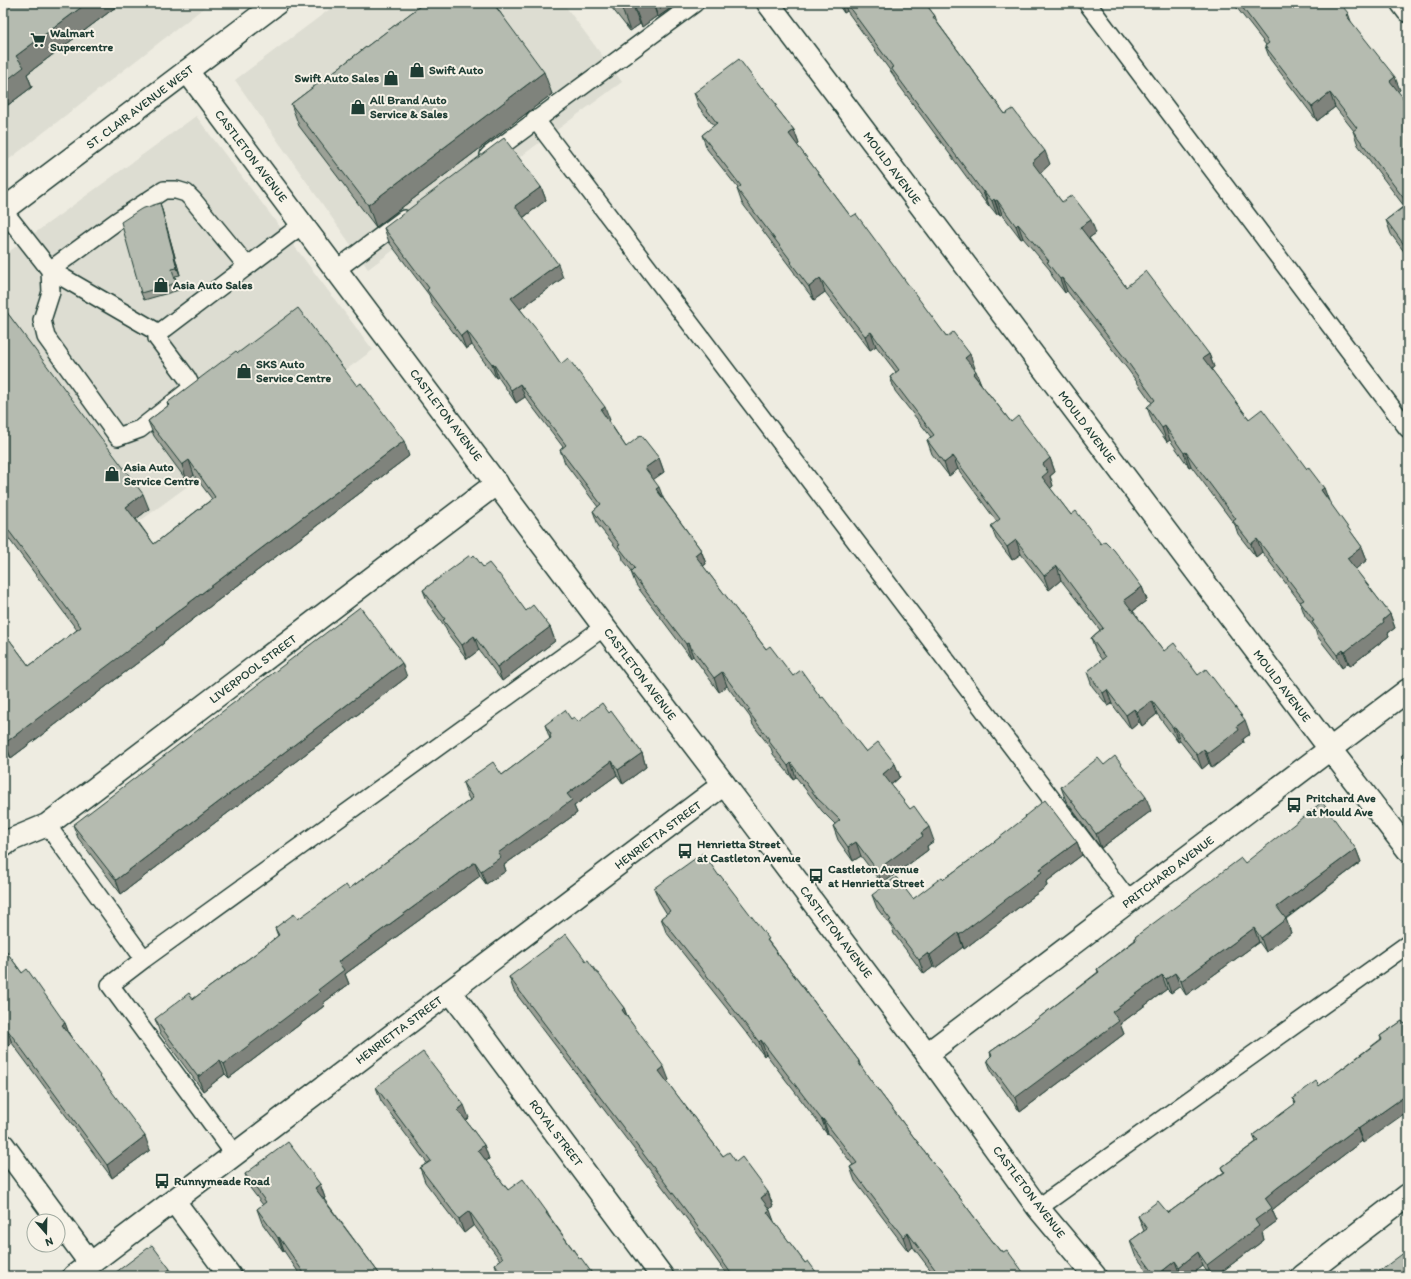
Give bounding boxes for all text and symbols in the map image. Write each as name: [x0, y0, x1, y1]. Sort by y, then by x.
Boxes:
place label: Walmart Supercentre: [50, 26, 113, 55]
supermarket icon: Walmart Supercentre: [29, 31, 47, 49]
shop icon: Swift Auto: [408, 61, 426, 79]
street label: ST. CLAIR AVENUE WEST: [83, 62, 197, 152]
place label: Swift Auto: [429, 63, 483, 77]
shop icon: Swift Auto Sales: [382, 69, 400, 87]
place label: Swift Auto Sales: [295, 71, 380, 85]
place label: All Brand Auto Service & Sales: [369, 93, 449, 121]
shop icon: All Brand Auto Service & Sales: [349, 98, 367, 116]
street label: CASTLETON AVENUE: [212, 107, 290, 205]
street label: MOULD AVENUE: [860, 129, 924, 207]
shop icon: Asia Auto Sales: [152, 276, 170, 294]
place label: Asia Auto Sales: [172, 278, 253, 292]
place label: SKS Auto Service Centre: [256, 357, 331, 385]
shop icon: SKS Auto Service Centre: [235, 362, 253, 380]
street label: CASTLETON AVENUE: [407, 366, 485, 464]
street label: MOULD AVENUE: [1055, 388, 1119, 466]
place label: Asia Auto Service Centre: [123, 460, 199, 488]
shop icon: Asia Auto Service Centre: [103, 465, 121, 483]
street label: CASTLETON AVENUE: [601, 625, 679, 723]
street label: LIVERPOOL STREET: [207, 631, 300, 706]
street label: MOULD AVENUE: [1250, 647, 1314, 725]
place label: Pritchard Ave at Mould Ave: [1306, 791, 1376, 819]
bus stop icon: Pritchard Ave at Mould Ave: [1285, 796, 1303, 814]
street label: HENRIETTA STREET: [612, 798, 704, 872]
street label: PRITCHARD AVENUE: [1119, 833, 1217, 911]
place label: Henrietta Street at Castleton Avenue: [697, 837, 801, 865]
bus stop icon: Henrietta Street at Castleton Avenue: [676, 842, 694, 860]
place label: Castleton Avenue at Henrietta Street: [828, 862, 925, 890]
bus stop icon: Castleton Avenue at Henrietta Street: [807, 867, 825, 885]
street label: CASTLETON AVENUE: [797, 883, 875, 981]
street label: HENRIETTA STREET: [353, 993, 445, 1067]
street label: ROYAL STREET: [526, 1097, 586, 1169]
street label: CASTLETON AVENUE: [990, 1143, 1068, 1241]
bus stop icon: Runnymeade Road: [153, 1172, 171, 1190]
place label: Runnymeade Road: [174, 1174, 270, 1189]
north arrow: [26, 1213, 66, 1253]
text: N: [44, 1235, 55, 1249]

